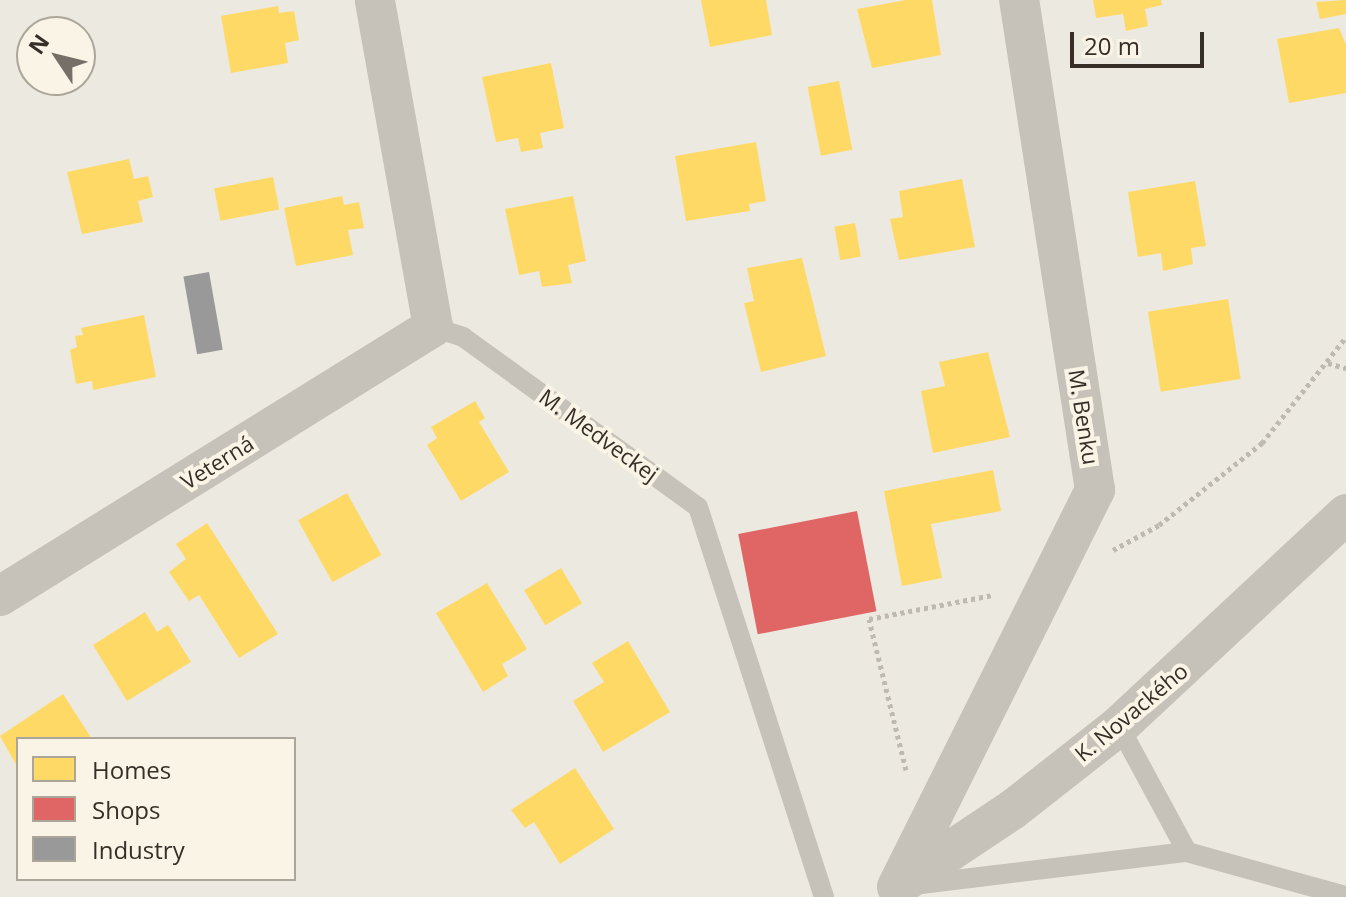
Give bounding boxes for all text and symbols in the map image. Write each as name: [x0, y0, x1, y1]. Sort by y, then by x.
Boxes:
north arrow: [16, 16, 96, 96]
scale bar: [1074, 16, 1208, 66]
text: N: [21, 27, 55, 59]
text: 20 m: [1084, 29, 1140, 62]
street label: M. Benku: [1063, 367, 1105, 467]
street label: M. Medveckej: [535, 383, 663, 487]
street label: Veterná: [176, 430, 258, 494]
street label: K. Novackého: [1069, 657, 1193, 767]
legend: [16, 737, 296, 881]
text: Homes: [92, 753, 171, 786]
text: Shops: [92, 793, 160, 826]
text: Industry: [92, 833, 185, 866]

